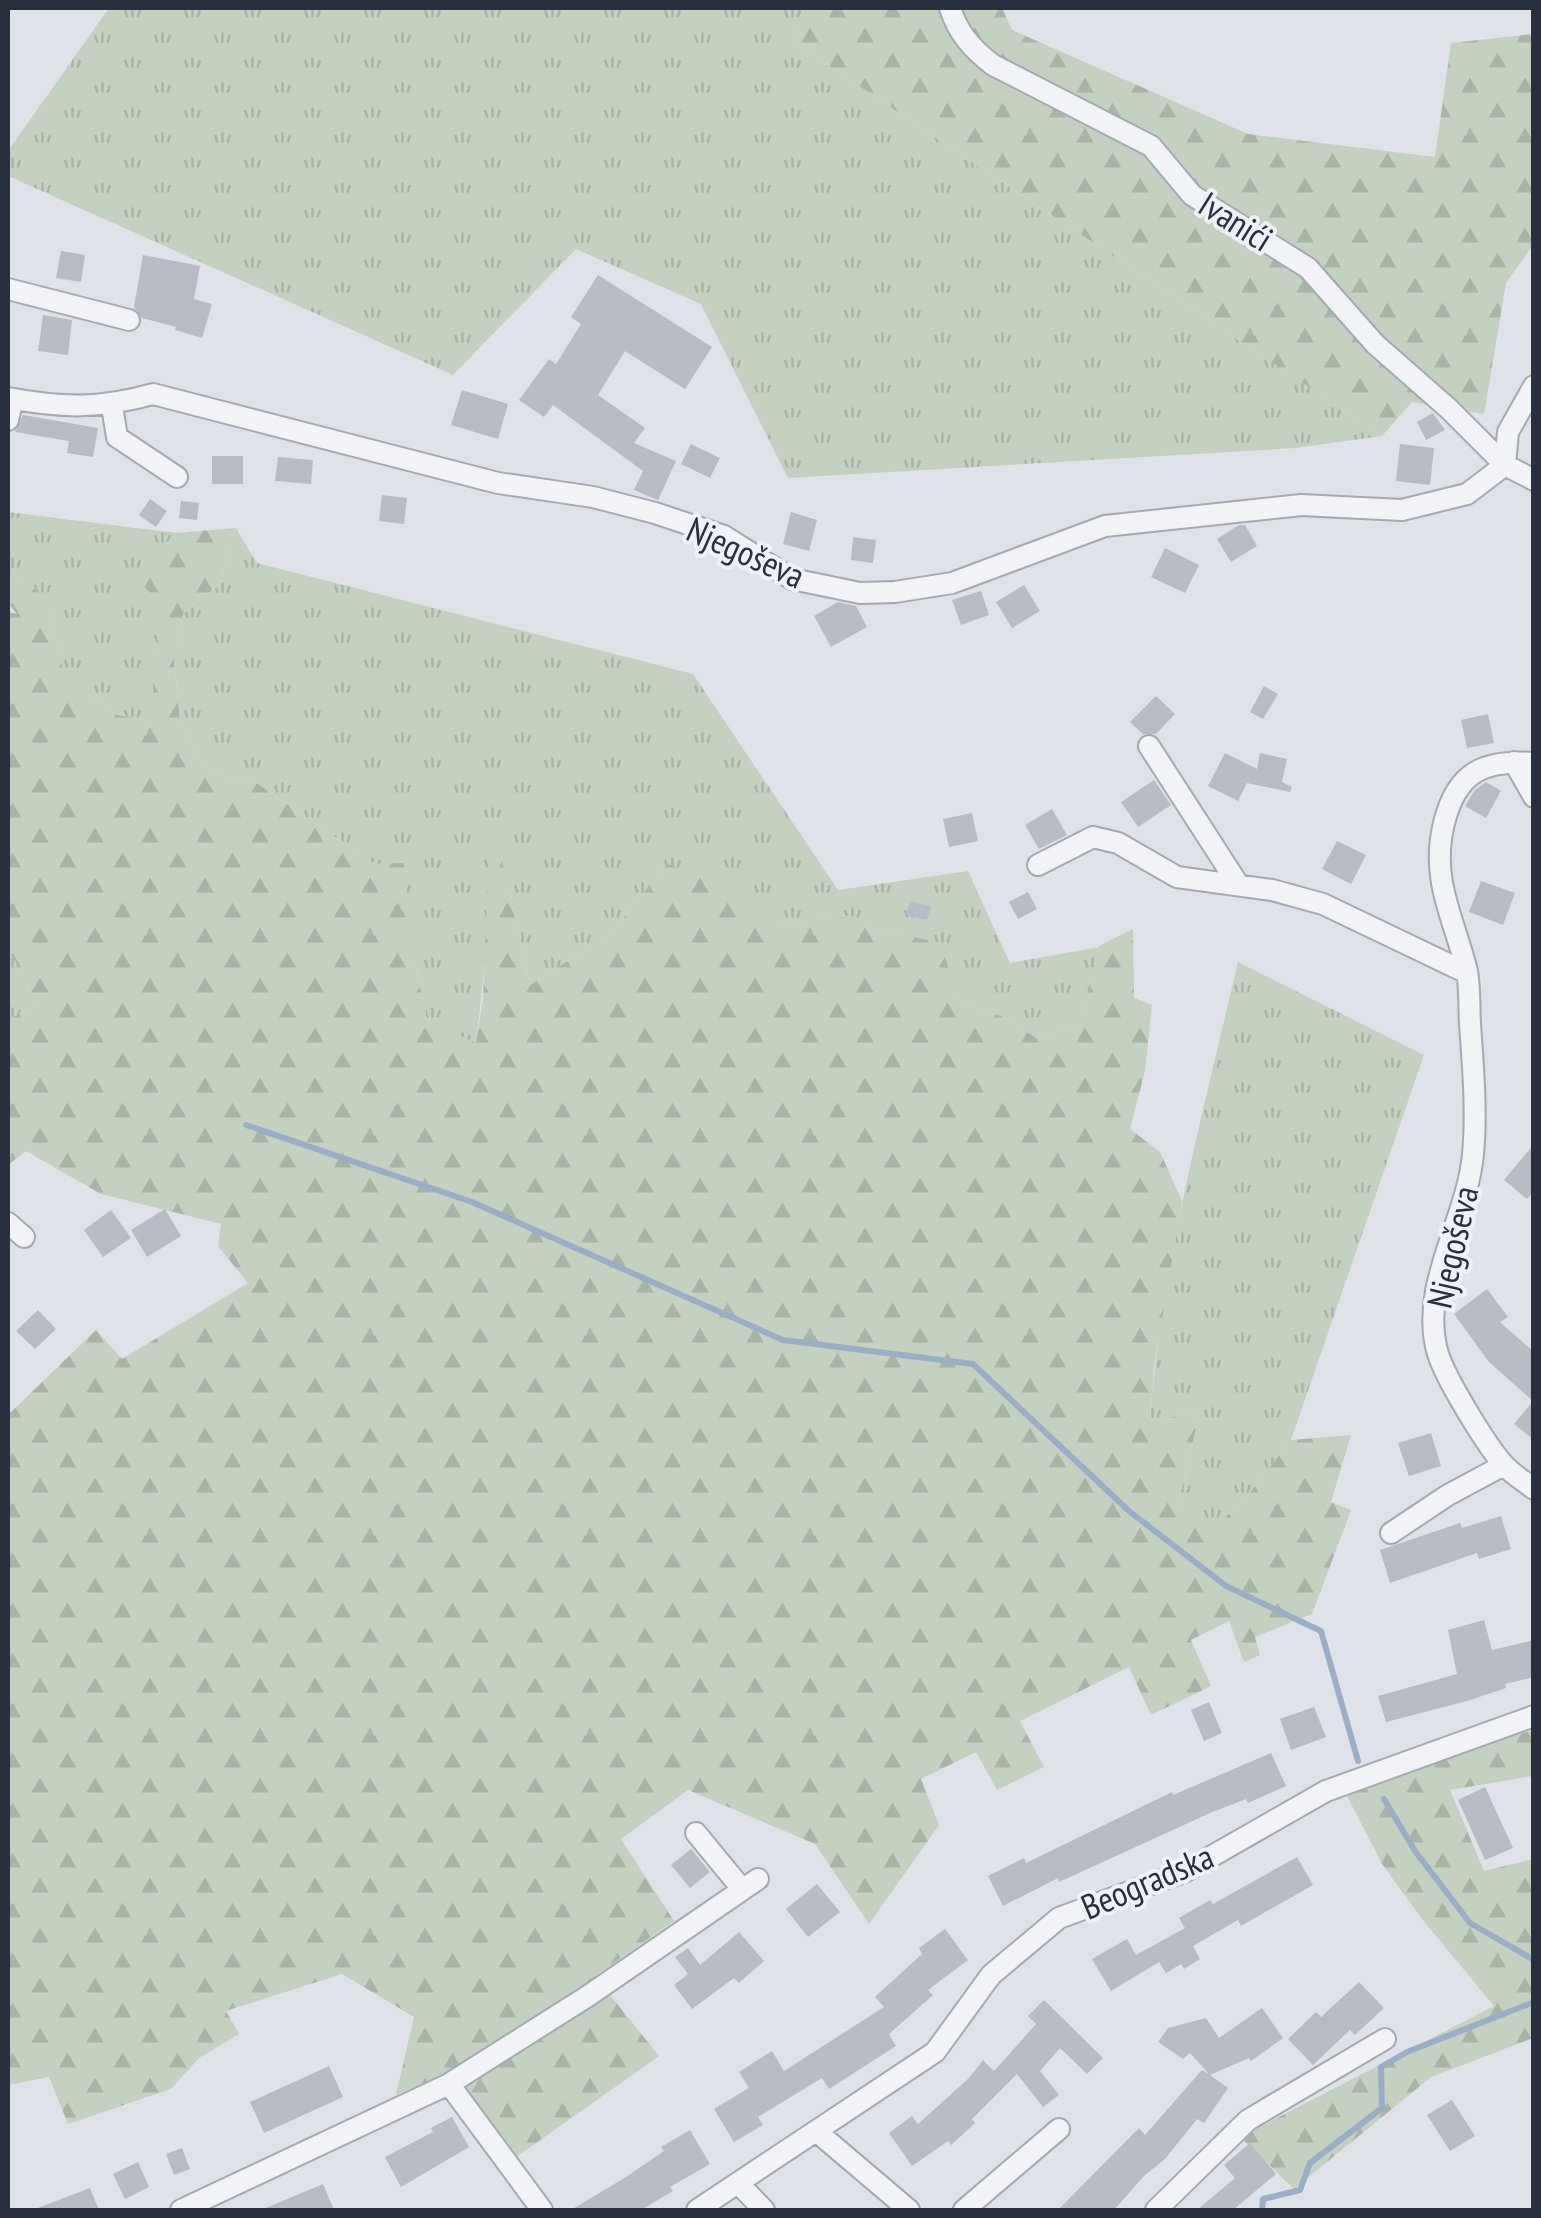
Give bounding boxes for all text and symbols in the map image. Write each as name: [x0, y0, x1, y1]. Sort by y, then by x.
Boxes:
street label: Ivanići: [1190, 181, 1282, 261]
street label: Njegoševa: [680, 506, 812, 598]
street label: Njegoševa: [1416, 1181, 1488, 1313]
street label: Beogradska: [1074, 1833, 1220, 1929]

